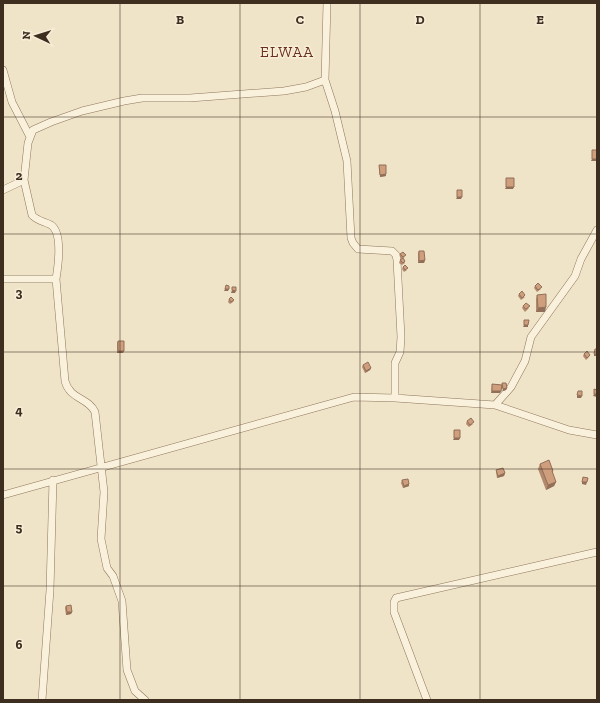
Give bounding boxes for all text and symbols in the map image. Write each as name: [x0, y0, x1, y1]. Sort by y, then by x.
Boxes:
text: B: [176, 12, 184, 27]
text: C: [296, 12, 304, 27]
text: D: [415, 12, 425, 27]
text: E: [536, 12, 544, 27]
north arrow: [16, 16, 56, 56]
text: N: [20, 30, 33, 40]
district label: ELWAA: [260, 43, 314, 61]
text: 2: [16, 168, 23, 183]
text: 3: [16, 285, 23, 300]
text: 4: [15, 403, 23, 418]
text: 5: [16, 520, 23, 535]
text: 6: [16, 637, 23, 652]

